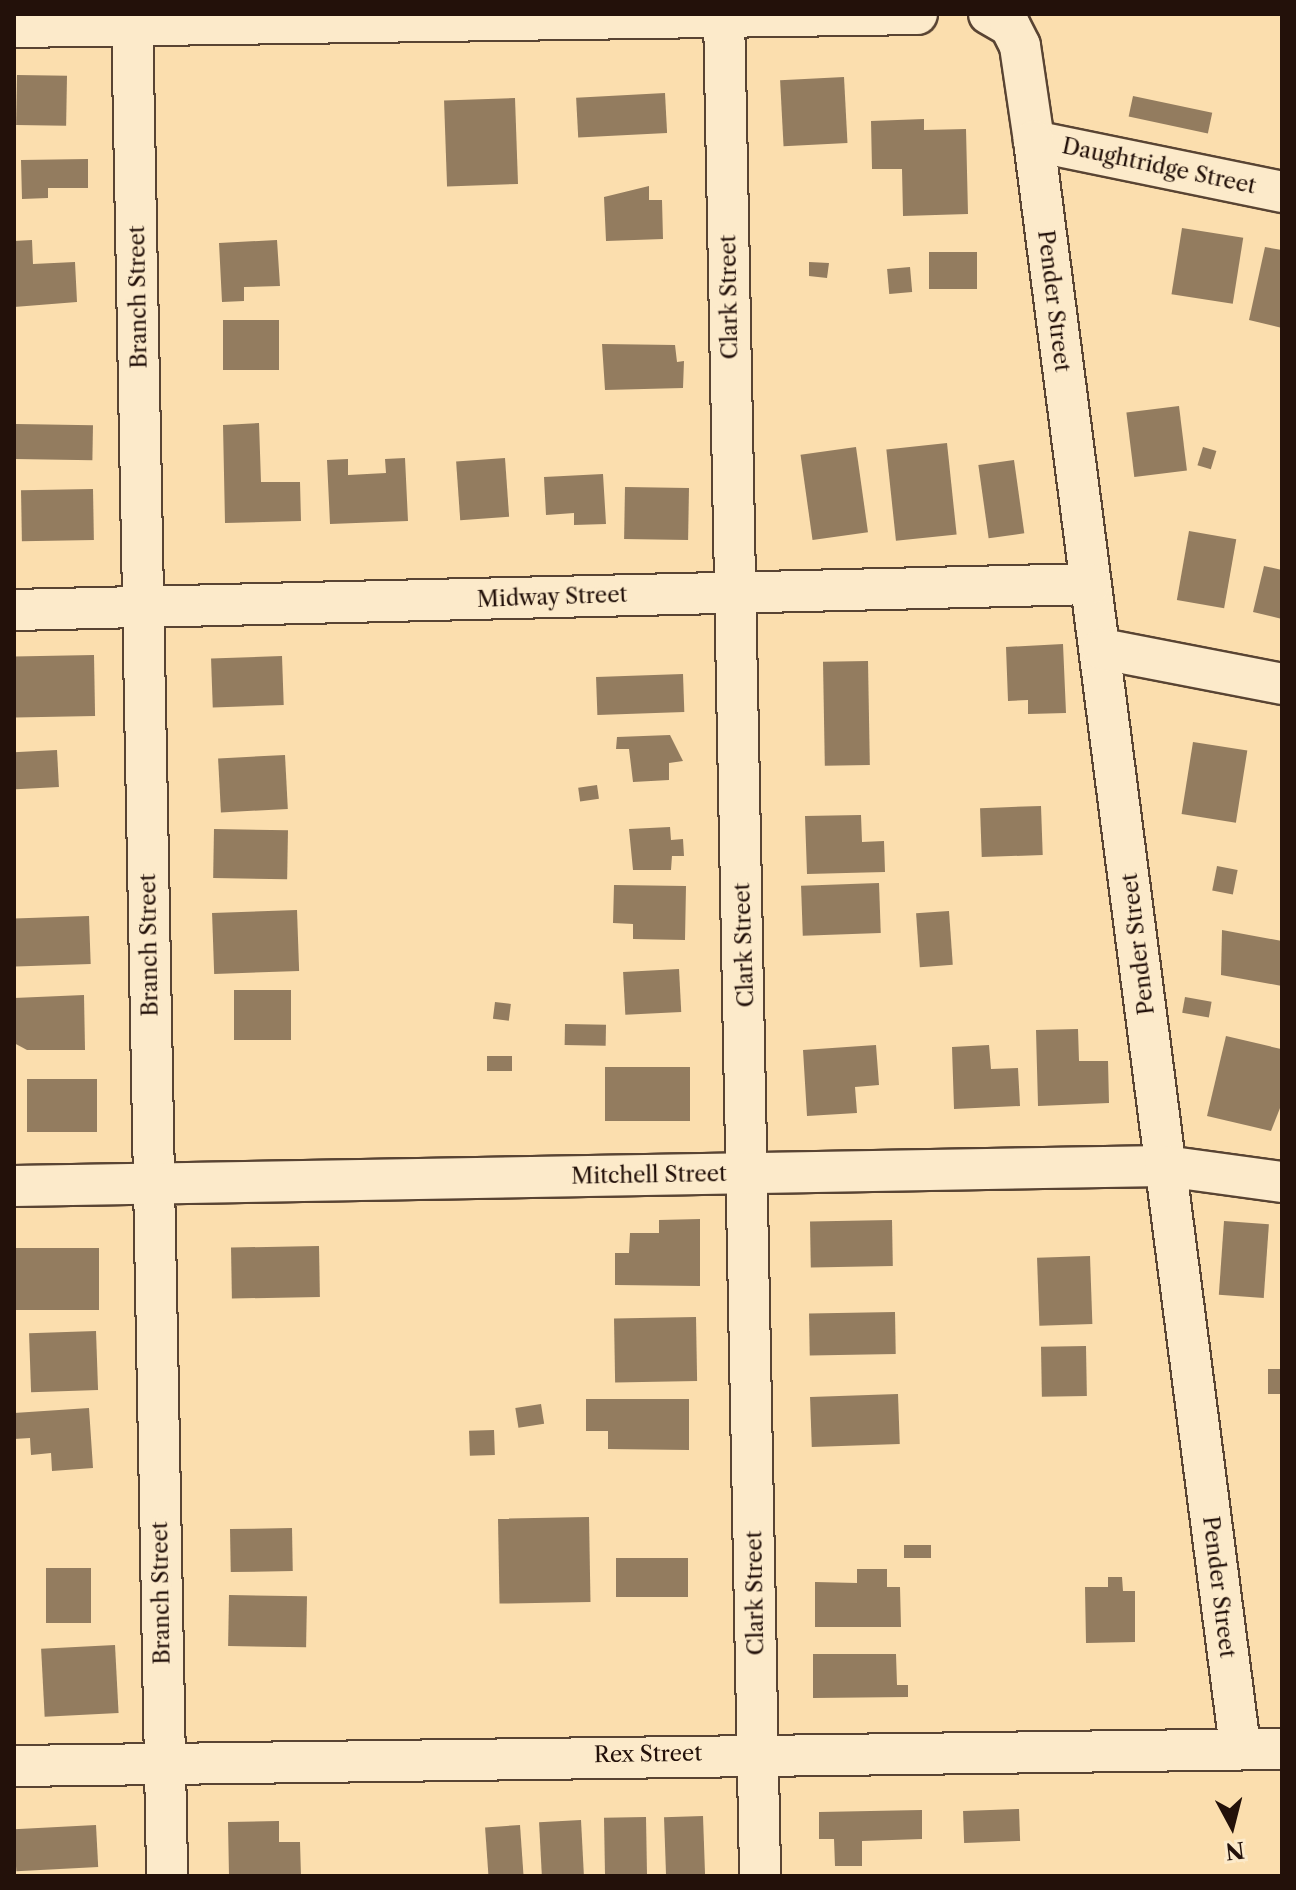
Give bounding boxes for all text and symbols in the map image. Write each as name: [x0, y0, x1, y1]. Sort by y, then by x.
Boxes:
street label: Daughtridge Street: [1060, 133, 1258, 199]
street label: Branch Street: [124, 225, 152, 369]
street label: Pender Street: [1032, 228, 1076, 374]
street label: Clark Street: [715, 234, 743, 360]
street label: Midway Street: [476, 581, 628, 613]
street label: Pender Street: [1116, 871, 1160, 1017]
street label: Branch Street: [135, 873, 163, 1017]
street label: Clark Street: [729, 882, 759, 1008]
street label: Mitchell Street: [571, 1160, 727, 1190]
street label: Pender Street: [1197, 1514, 1241, 1660]
street label: Branch Street: [147, 1521, 175, 1665]
street label: Clark Street: [741, 1530, 769, 1656]
street label: Rex Street: [594, 1740, 702, 1768]
north arrow: [1192, 1786, 1272, 1866]
text: N: [1224, 1836, 1246, 1865]

